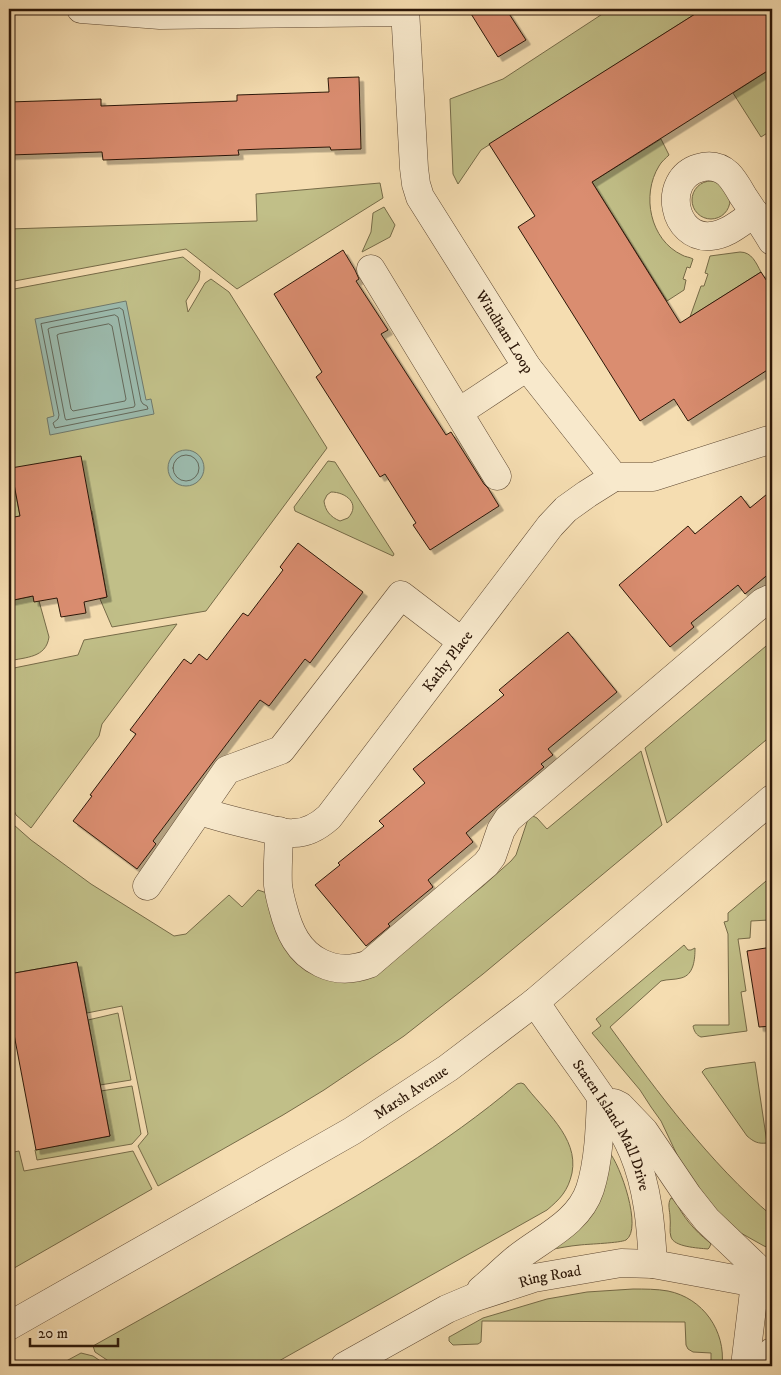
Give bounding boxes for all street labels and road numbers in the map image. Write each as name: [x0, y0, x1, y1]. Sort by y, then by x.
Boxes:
street label: Windham Loop: [471, 286, 538, 378]
street label: Kathy Place: [418, 627, 477, 696]
street label: Staten Island Mall Drive: [568, 1056, 654, 1193]
street label: Marsh Avenue: [370, 1061, 452, 1124]
street label: Ring Road: [516, 1261, 583, 1292]

